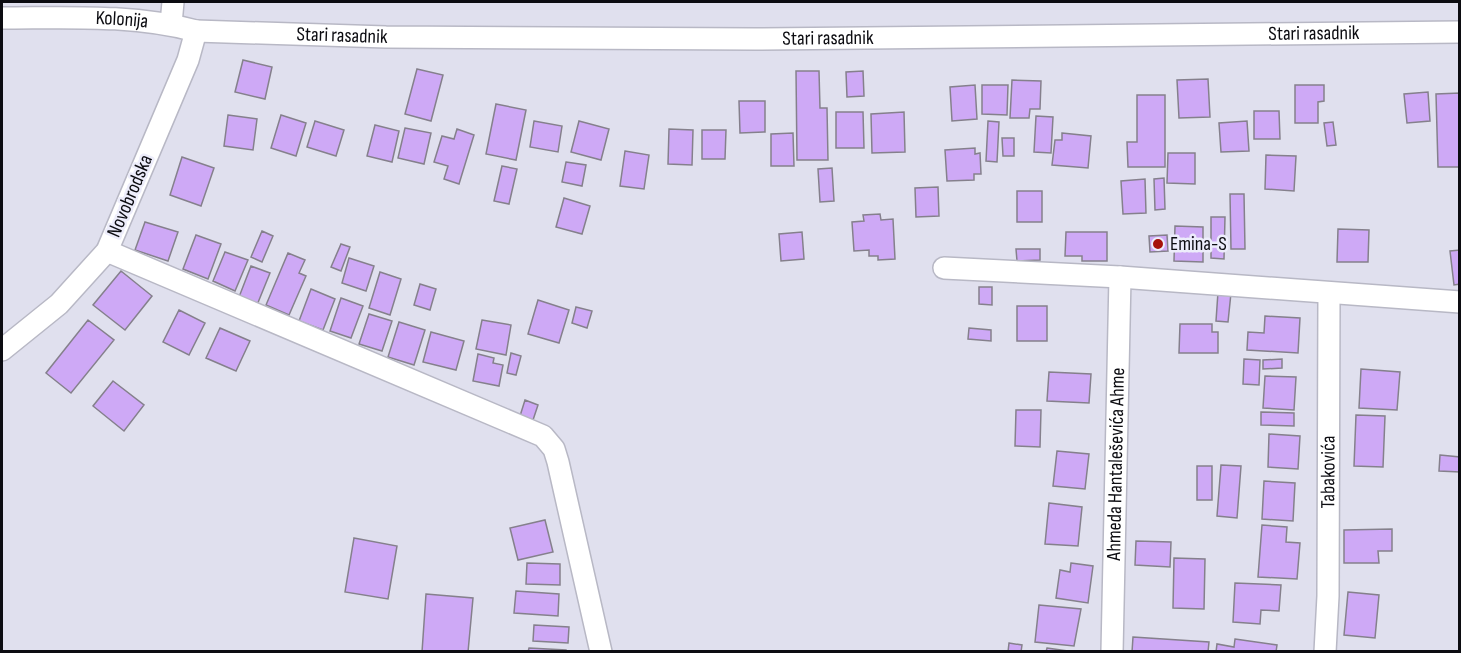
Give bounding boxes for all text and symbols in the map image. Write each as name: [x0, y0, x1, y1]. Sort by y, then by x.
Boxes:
street label: Kolonija: [95, 6, 150, 34]
street label: Stari rasadnik: [1268, 21, 1360, 46]
street label: Stari rasadnik: [296, 22, 388, 49]
street label: Stari rasadnik: [782, 26, 874, 51]
street label: Novobrodska: [102, 151, 158, 241]
place label: Emina-S: [1170, 232, 1227, 256]
marker: Emina-S: [1151, 237, 1165, 251]
street label: Ahmeda Hantaleševića Ahme: [1102, 367, 1130, 562]
street label: Tabakovića: [1316, 436, 1341, 509]

